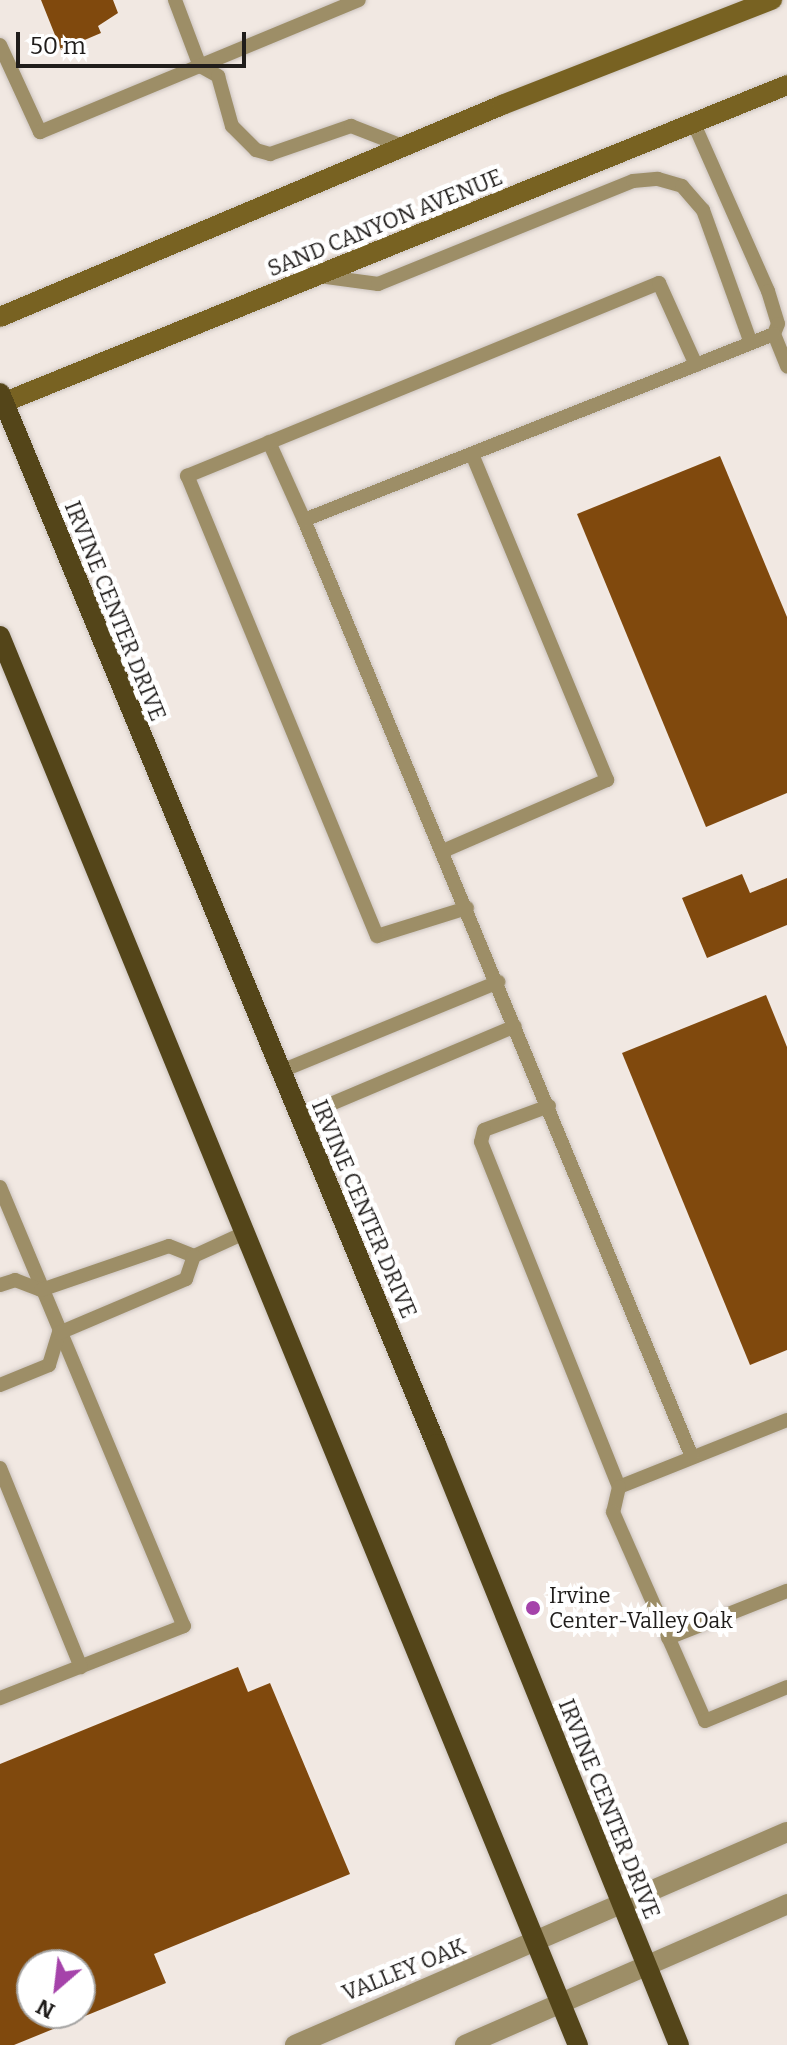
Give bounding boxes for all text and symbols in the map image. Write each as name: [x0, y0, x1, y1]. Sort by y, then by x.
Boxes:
scale bar: [20, 16, 250, 66]
text: 50 m: [30, 32, 86, 60]
street label: SAND CANYON AVENUE: [264, 164, 506, 282]
street label: IRVINE CENTER DRIVE: [59, 497, 171, 725]
street label: IRVINE CENTER DRIVE: [306, 1096, 422, 1322]
place label: Irvine Center-Valley Oak: [549, 1582, 733, 1634]
marker: Irvine Center-Valley Oak: [524, 1599, 542, 1617]
street label: IRVINE CENTER DRIVE: [553, 1695, 665, 1923]
street label: VALLEY OAK: [339, 1933, 469, 2007]
north arrow: [16, 1949, 96, 2029]
text: N: [32, 1993, 59, 2025]

